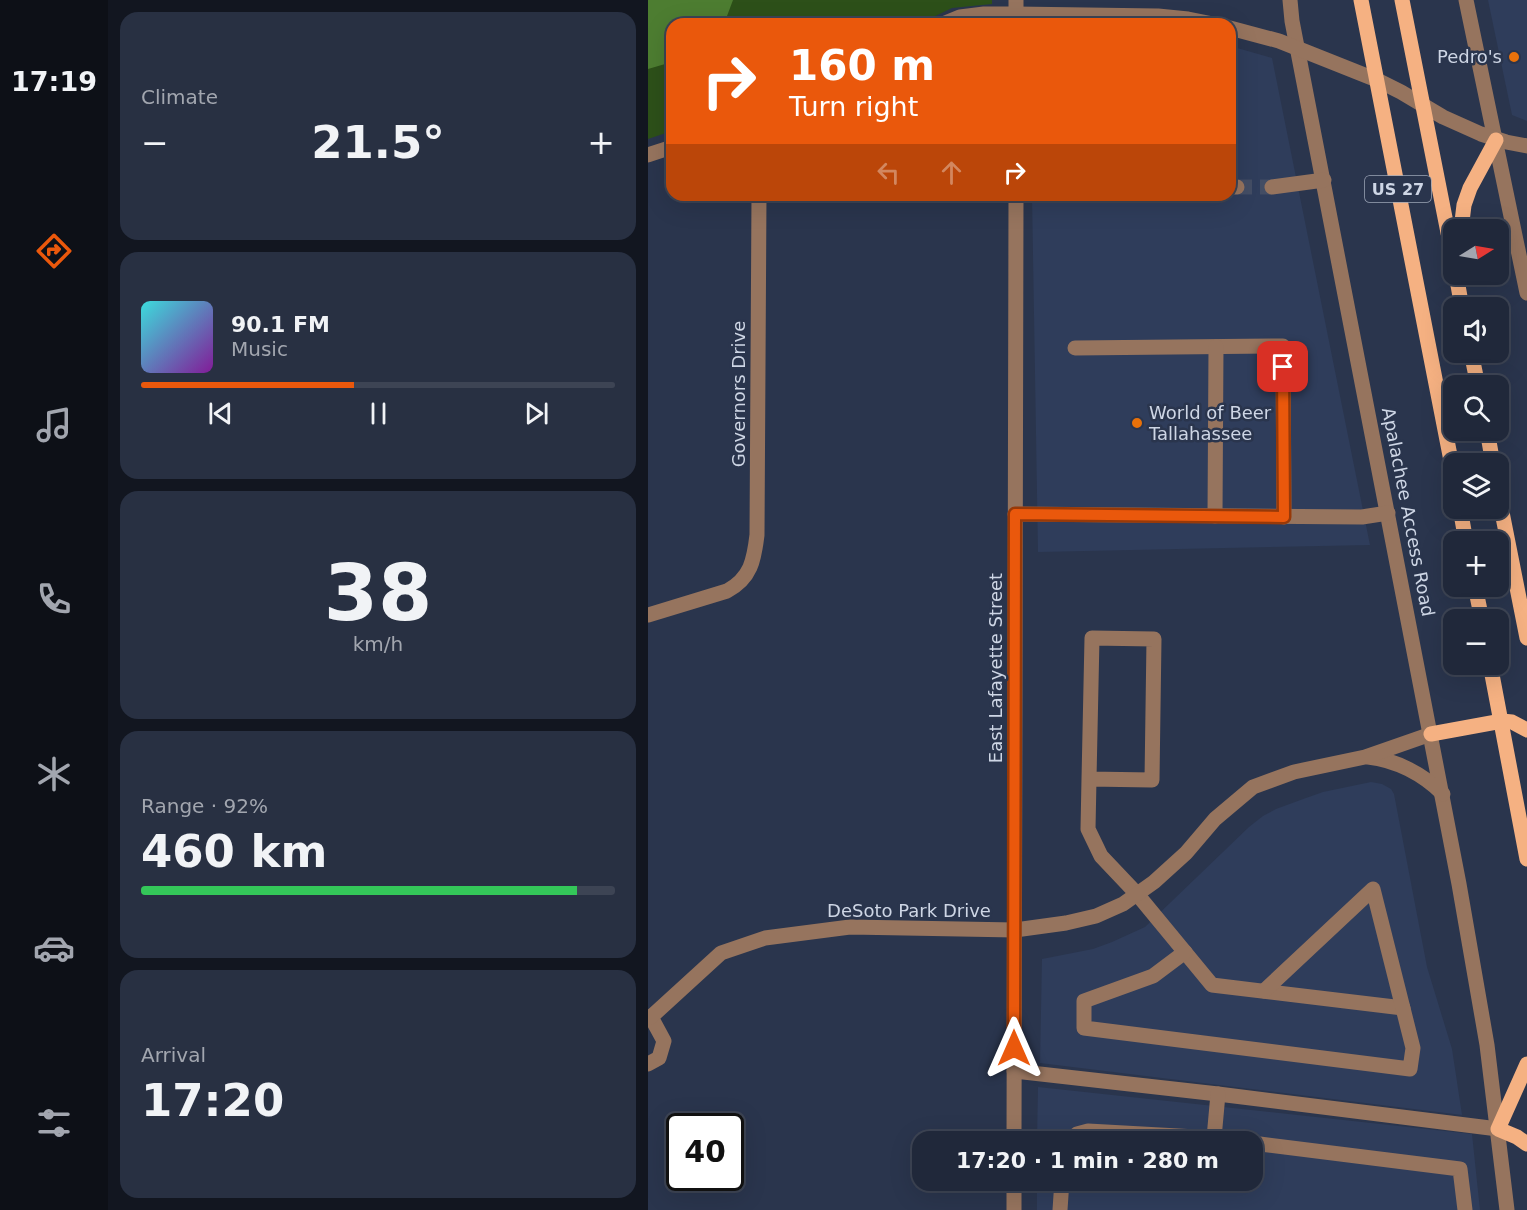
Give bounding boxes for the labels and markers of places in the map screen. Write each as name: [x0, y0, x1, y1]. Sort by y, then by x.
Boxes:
place label: Pedro's: [1437, 46, 1502, 67]
marker: Pedro's: [1507, 50, 1521, 64]
pin: [1257, 341, 1308, 392]
place label: World of Beer Tallahassee: [1148, 402, 1272, 444]
marker: World of Beer Tallahassee: [1130, 416, 1144, 430]

